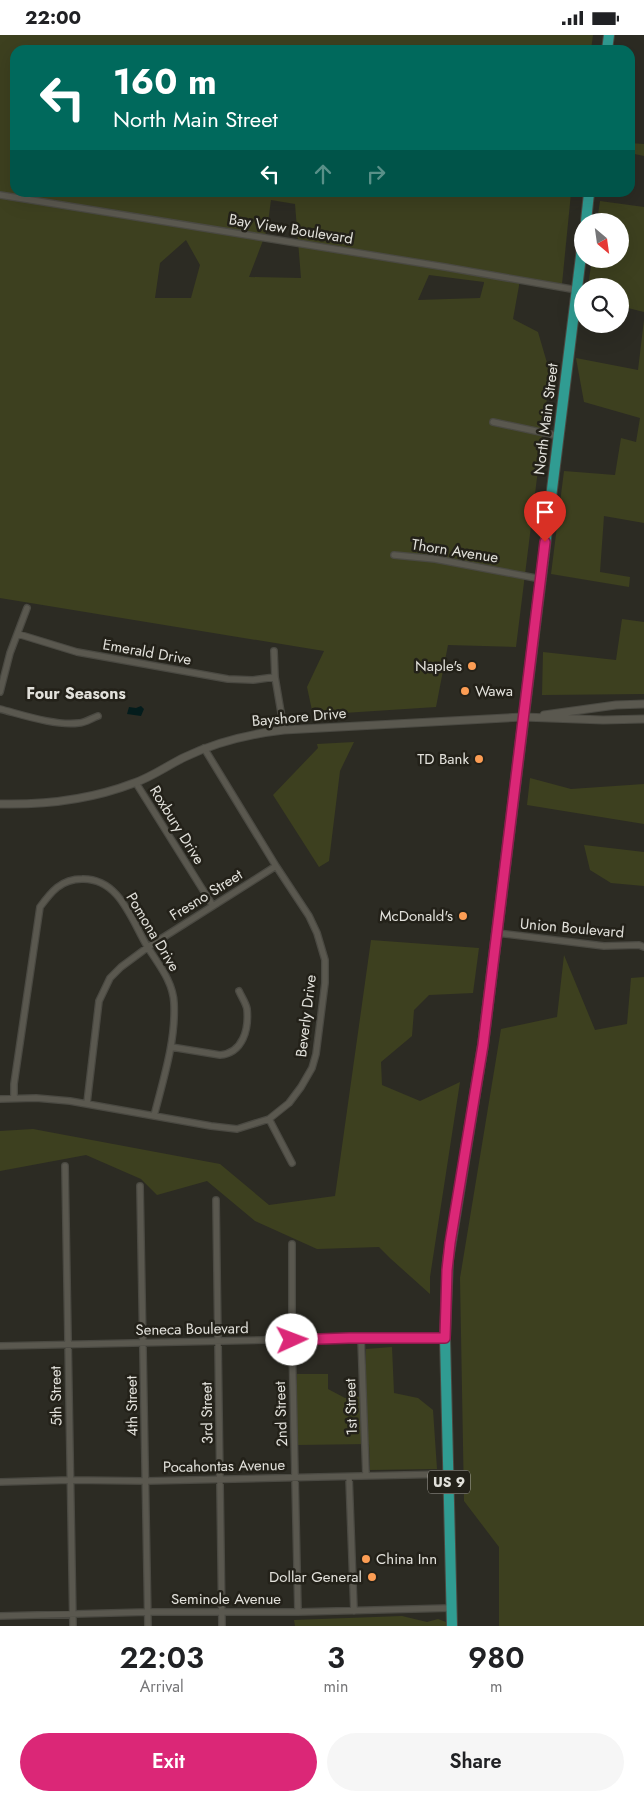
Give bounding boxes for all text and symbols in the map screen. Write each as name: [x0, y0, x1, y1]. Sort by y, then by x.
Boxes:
text: 22:00: [25, 4, 81, 31]
text: 160 m: [113, 57, 217, 107]
icon: left: [30, 65, 95, 130]
text: North Main Street: [113, 103, 278, 135]
icon: left: [256, 160, 284, 188]
icon: ahead: [309, 160, 337, 188]
icon: right: [362, 160, 390, 188]
street label: Bay View Boulevard: [227, 208, 355, 250]
north arrow: [574, 213, 629, 267]
map controls: [574, 213, 629, 333]
button: search: [574, 278, 629, 333]
street label: North Main Street: [528, 362, 564, 476]
pin: [524, 491, 566, 542]
icon: arrive: [531, 498, 559, 526]
street label: Thorn Avenue: [410, 533, 500, 569]
street label: Emerald Drive: [101, 633, 193, 671]
place label: Naple's: [415, 655, 462, 677]
marker: Naple's: [466, 660, 478, 672]
place label: Wawa: [475, 680, 513, 702]
district label: Four Seasons: [26, 682, 126, 705]
marker: Wawa: [459, 685, 471, 697]
street label: Bayshore Drive: [251, 702, 347, 732]
place label: TD Bank: [417, 748, 469, 770]
marker: TD Bank: [473, 753, 485, 765]
street label: Roxbury Drive: [144, 781, 210, 869]
street label: Fresno Street: [165, 864, 247, 926]
street label: Pomona Drive: [121, 888, 185, 976]
place label: McDonald's: [379, 905, 453, 927]
marker: McDonald's: [457, 910, 469, 922]
street label: Union Boulevard: [519, 912, 625, 944]
street label: Beverly Drive: [290, 973, 322, 1059]
position arrow: [265, 1313, 317, 1365]
street label: Seneca Boulevard: [135, 1317, 249, 1341]
street label: 5th Street: [44, 1365, 68, 1426]
street label: 4th Street: [120, 1375, 144, 1436]
street label: 1st Street: [339, 1378, 363, 1436]
street label: 3rd Street: [195, 1381, 219, 1444]
street label: 2nd Street: [269, 1381, 293, 1447]
street label: Pocahontas Avenue: [163, 1454, 286, 1478]
road number: US 9: [428, 1470, 470, 1493]
place label: China Inn: [376, 1548, 437, 1570]
marker: China Inn: [360, 1553, 372, 1565]
place label: Dollar General: [269, 1566, 362, 1588]
marker: Dollar General: [366, 1571, 378, 1583]
street label: Seminole Avenue: [171, 1588, 281, 1610]
text: 22:03: [120, 1636, 204, 1679]
text: 3: [327, 1636, 345, 1679]
text: 980: [468, 1636, 525, 1679]
text: Arrival: [140, 1675, 184, 1698]
text: min: [323, 1675, 348, 1698]
text: m: [490, 1675, 502, 1698]
button: Exit: [20, 1733, 317, 1791]
button: Share: [327, 1733, 624, 1791]

